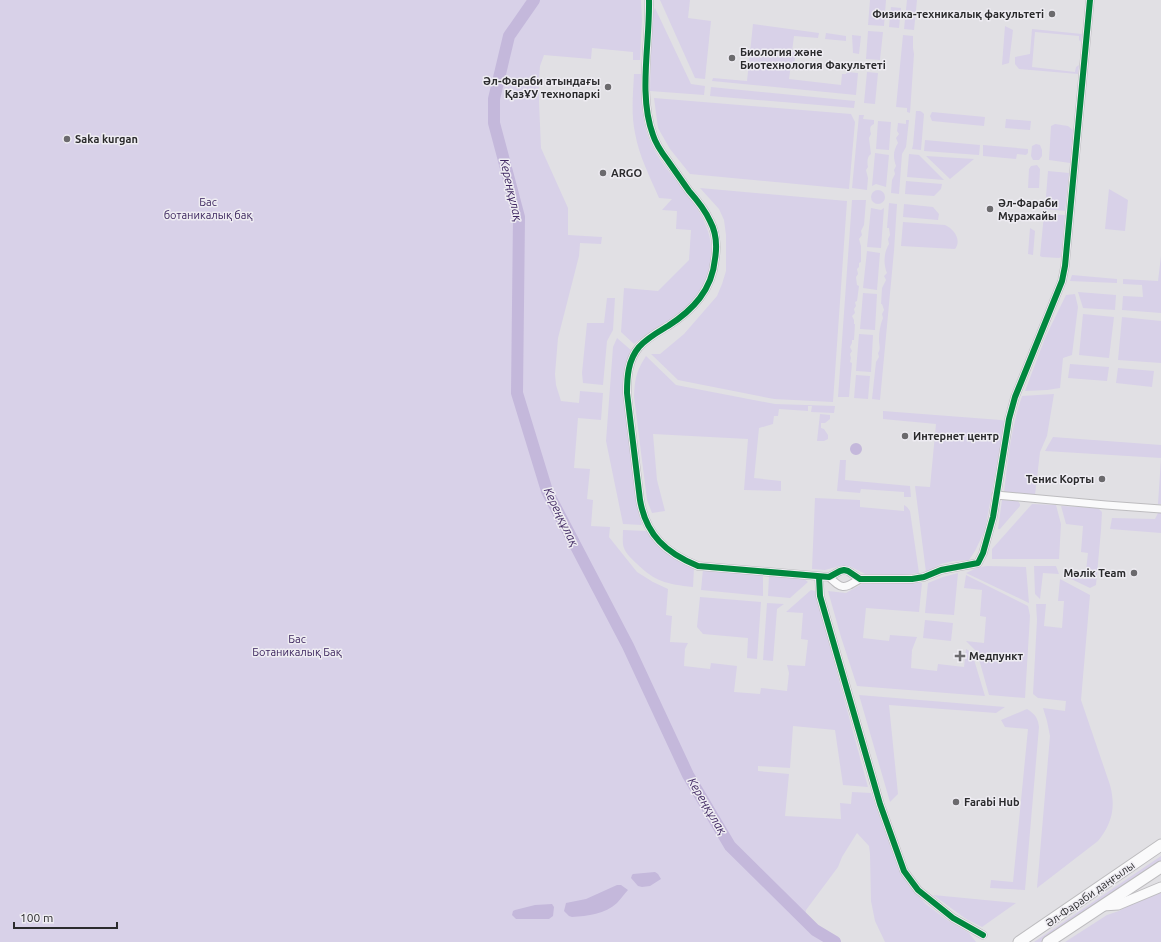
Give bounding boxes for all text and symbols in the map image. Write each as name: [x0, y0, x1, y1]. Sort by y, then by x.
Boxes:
place label: Физика-техникалық факультеті: [872, 8, 1044, 20]
marker: Физика-техникалық факультеті: [1047, 9, 1057, 19]
place label: Биология және Биотехнология Факультеті: [740, 46, 886, 71]
marker: Биология және Биотехнология Факультеті: [727, 53, 737, 63]
place label: Әл-Фараби атындағы ҚазҰУ технопаркі: [483, 75, 600, 100]
marker: Әл-Фараби атындағы ҚазҰУ технопаркі: [603, 82, 613, 92]
place label: Saka kurgan: [75, 133, 138, 145]
marker: Saka kurgan: [62, 134, 72, 144]
water label: Кереңқұлақ: [498, 157, 525, 223]
place label: ARGO: [611, 167, 642, 179]
marker: ARGO: [598, 168, 608, 178]
park label: Бас ботаникалық бақ: [164, 196, 252, 221]
place label: Әл-Фараби Мұражайы: [998, 197, 1058, 222]
marker: Әл-Фараби Мұражайы: [985, 204, 995, 214]
place label: Интернет центр: [913, 430, 999, 442]
marker: Интернет центр: [900, 431, 910, 441]
place label: Тенис Корты: [1026, 473, 1094, 485]
marker: Тенис Корты: [1097, 474, 1107, 484]
water label: Кереңқұлақ: [542, 485, 582, 549]
place label: Мәлік Team: [1064, 567, 1126, 579]
marker: Мәлік Team: [1129, 568, 1139, 578]
park label: Бас Ботаникалық Бақ: [252, 633, 342, 658]
marker: Медпункт: [954, 650, 966, 662]
place label: Медпункт: [969, 650, 1024, 662]
water label: Кереңқұлақ: [685, 775, 730, 837]
place label: Farabi Hub: [964, 796, 1020, 808]
marker: Farabi Hub: [951, 797, 961, 807]
street label: Әл-Фараби даңғылы: [1043, 859, 1137, 929]
scale bar: [14, 904, 117, 930]
text: 100 m: [20, 911, 53, 924]

